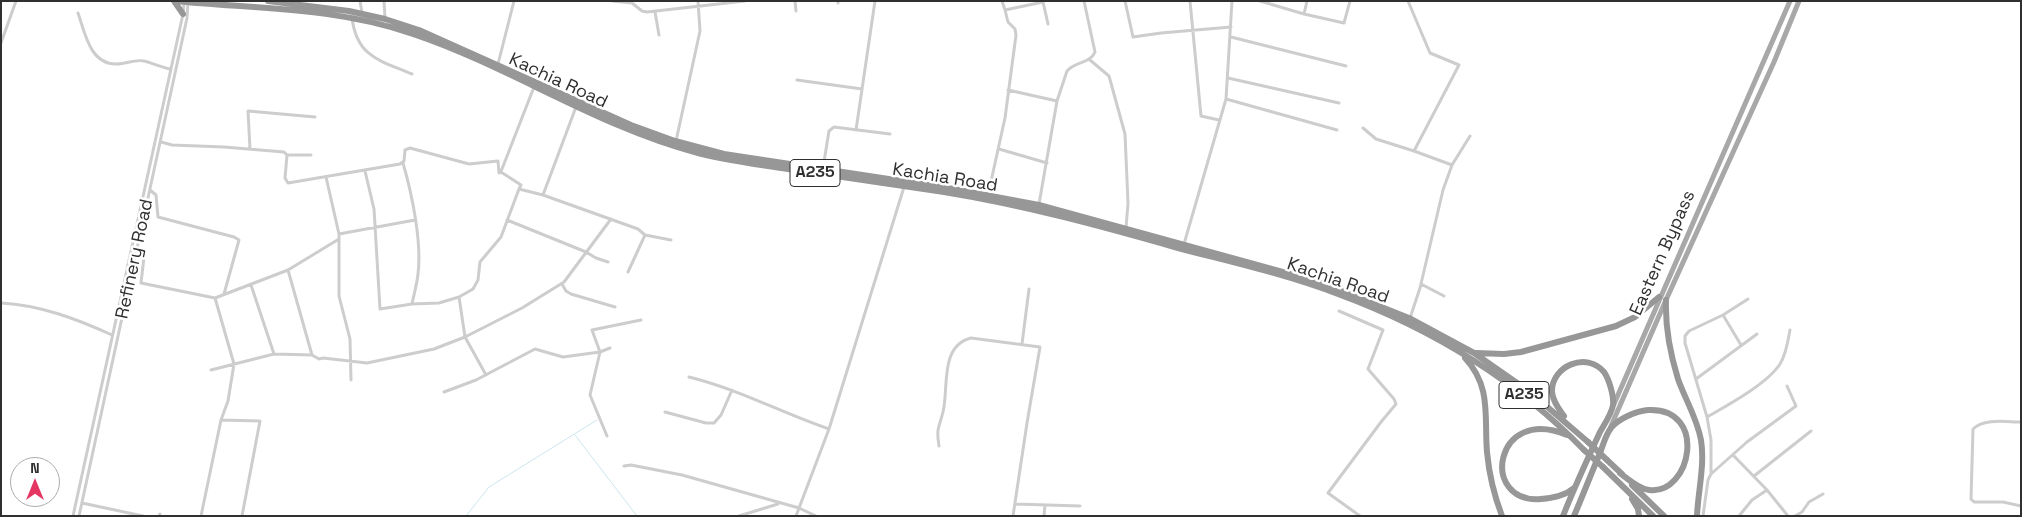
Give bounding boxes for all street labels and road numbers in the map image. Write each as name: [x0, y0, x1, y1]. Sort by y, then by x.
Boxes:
street label: Kachia Road: [505, 49, 611, 113]
street label: Kachia Road: [891, 159, 999, 197]
road number: A235: [790, 160, 840, 187]
street label: Eastern Bypass: [1626, 187, 1700, 319]
street label: Refinery Road: [112, 197, 158, 321]
street label: Kachia Road: [1284, 253, 1392, 309]
road number: A235: [1499, 382, 1549, 408]

